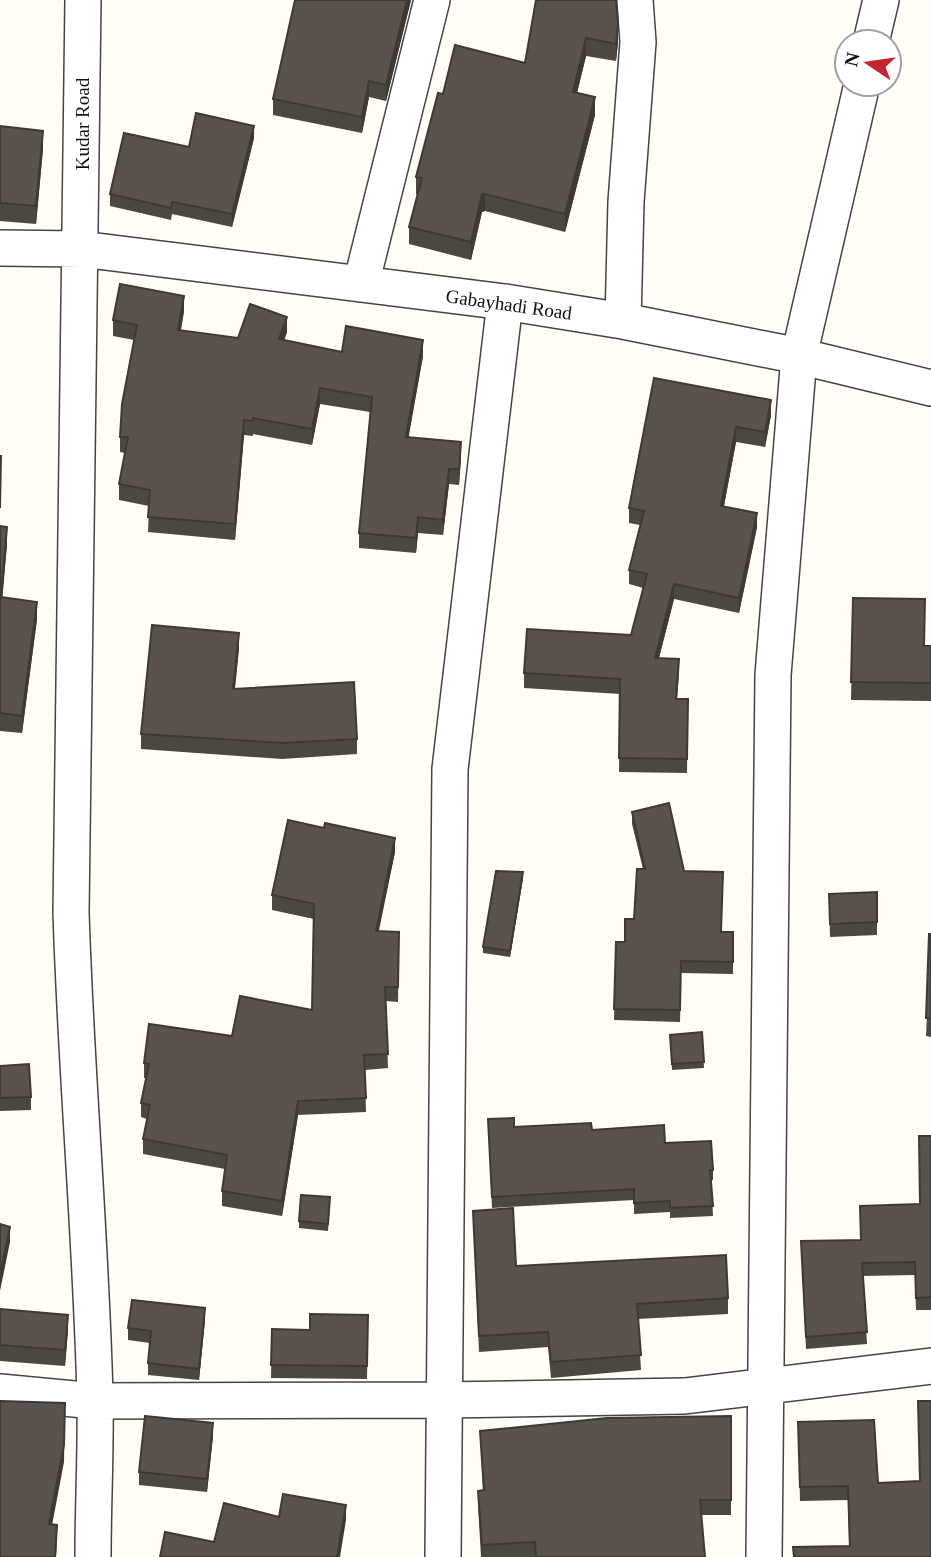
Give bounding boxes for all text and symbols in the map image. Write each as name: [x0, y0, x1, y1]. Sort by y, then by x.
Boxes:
north arrow: [833, 28, 903, 98]
text: N: [840, 50, 864, 68]
street label: Kudar Road: [72, 77, 93, 170]
street label: Gabayhadi Road: [445, 285, 574, 324]

